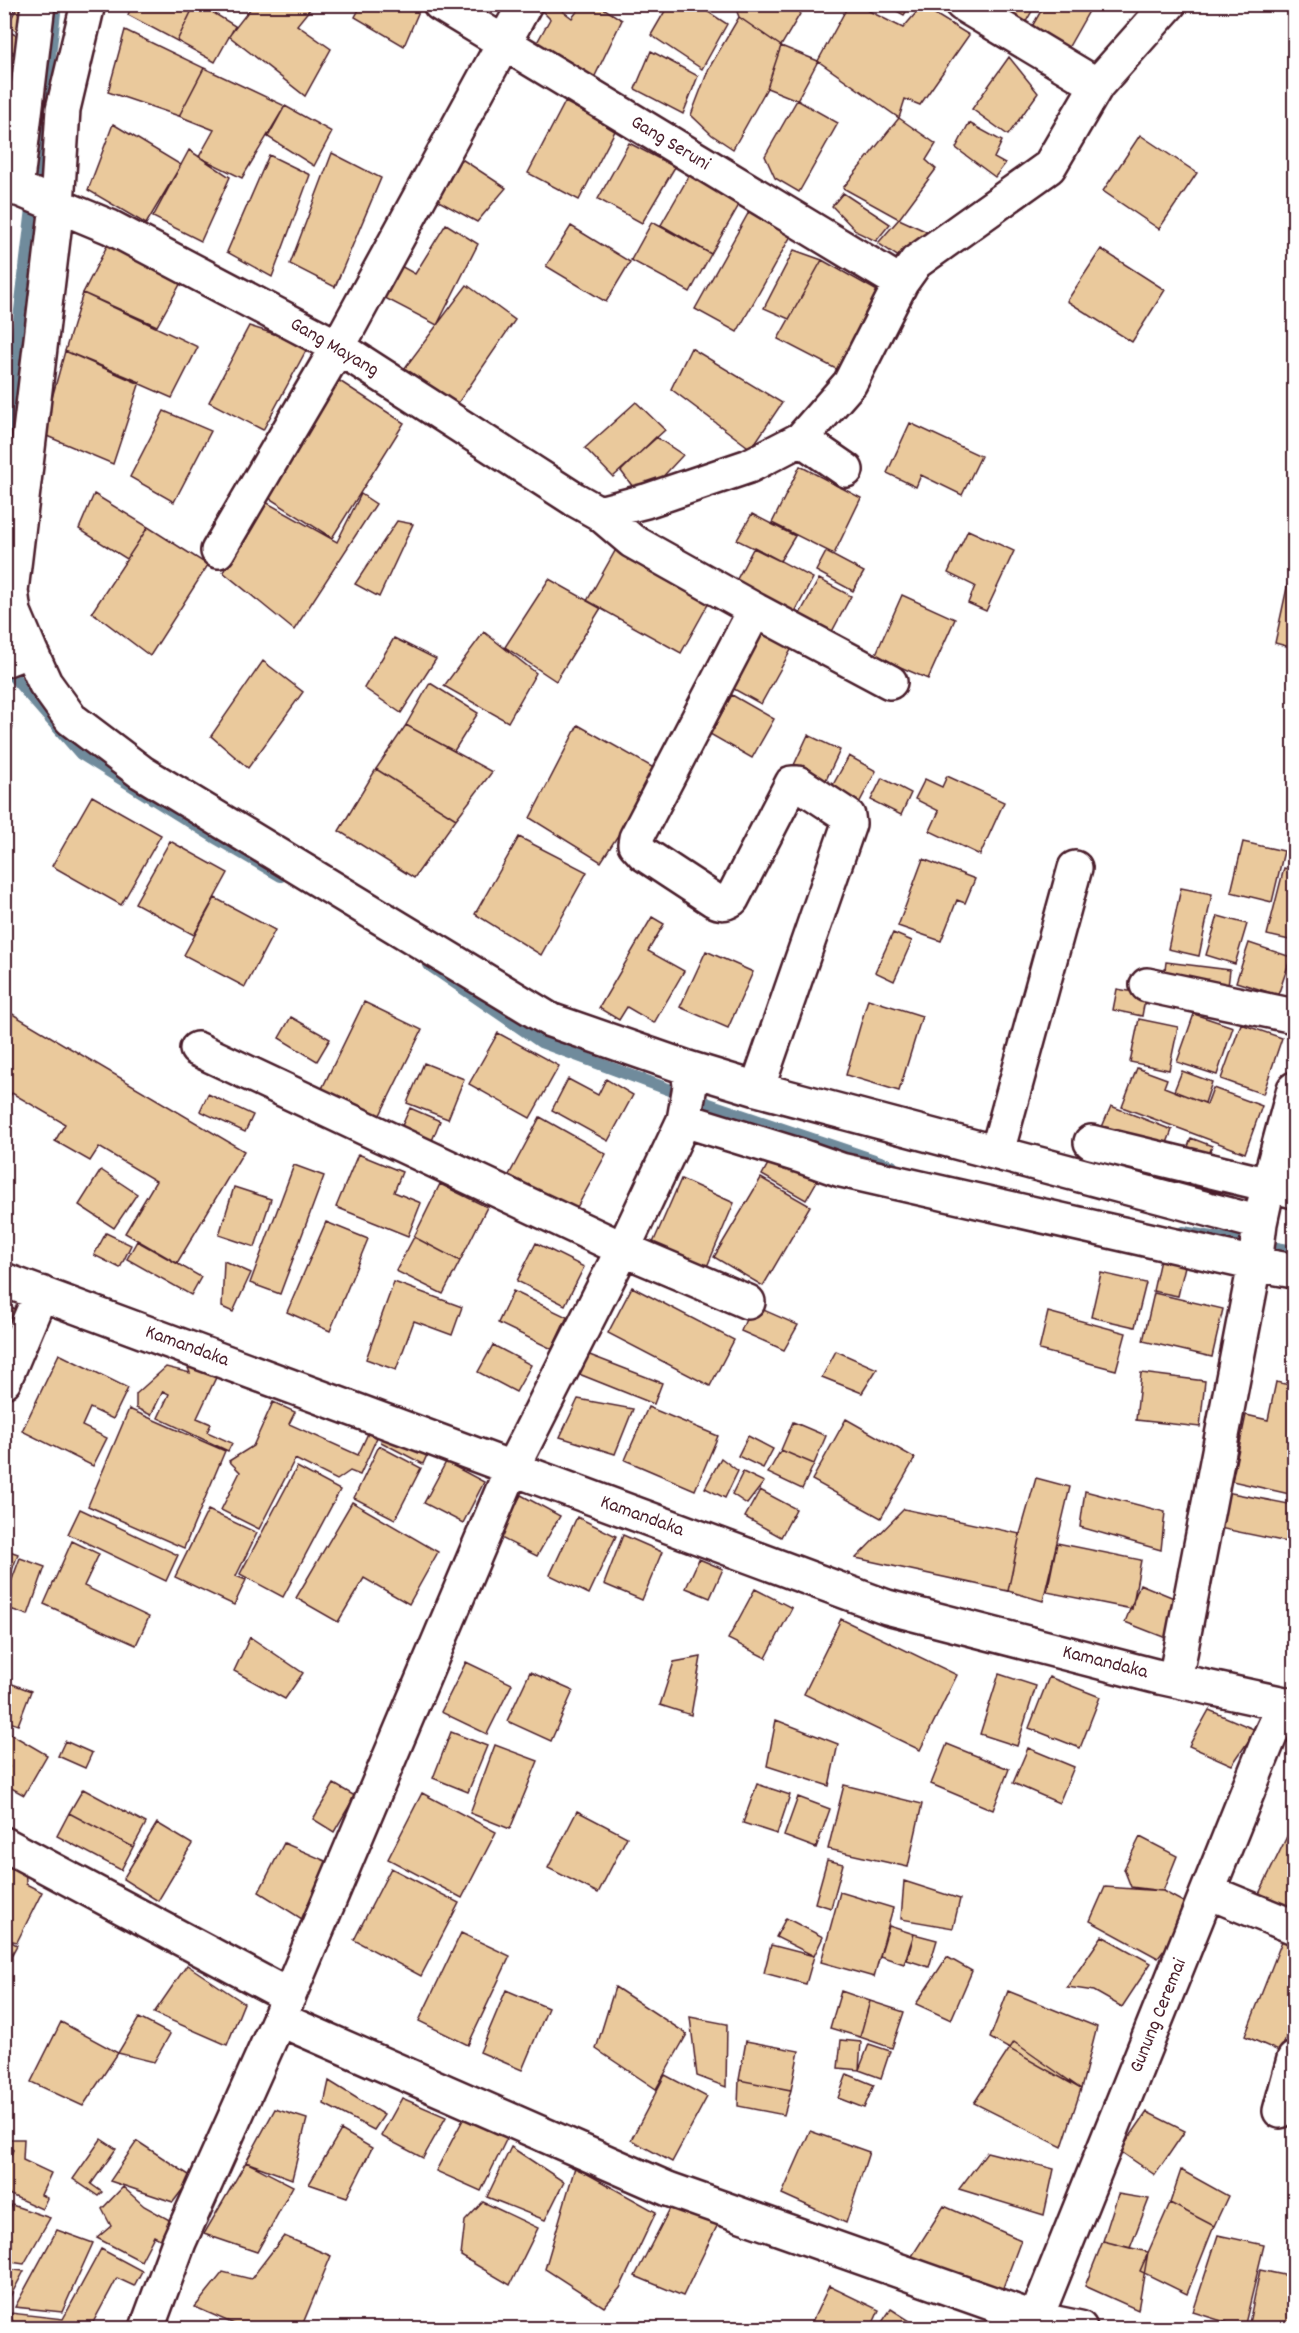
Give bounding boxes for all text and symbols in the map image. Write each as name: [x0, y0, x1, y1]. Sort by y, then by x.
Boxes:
street label: Gang Seruni: [625, 109, 715, 179]
street label: Gang Mayang: [284, 311, 384, 385]
street label: Kamandaka: [141, 1319, 233, 1375]
street label: Kamandaka: [596, 1489, 688, 1545]
street label: Kamandaka: [1059, 1639, 1151, 1687]
street label: Gunung Ceremai: [1123, 1954, 1195, 2077]

